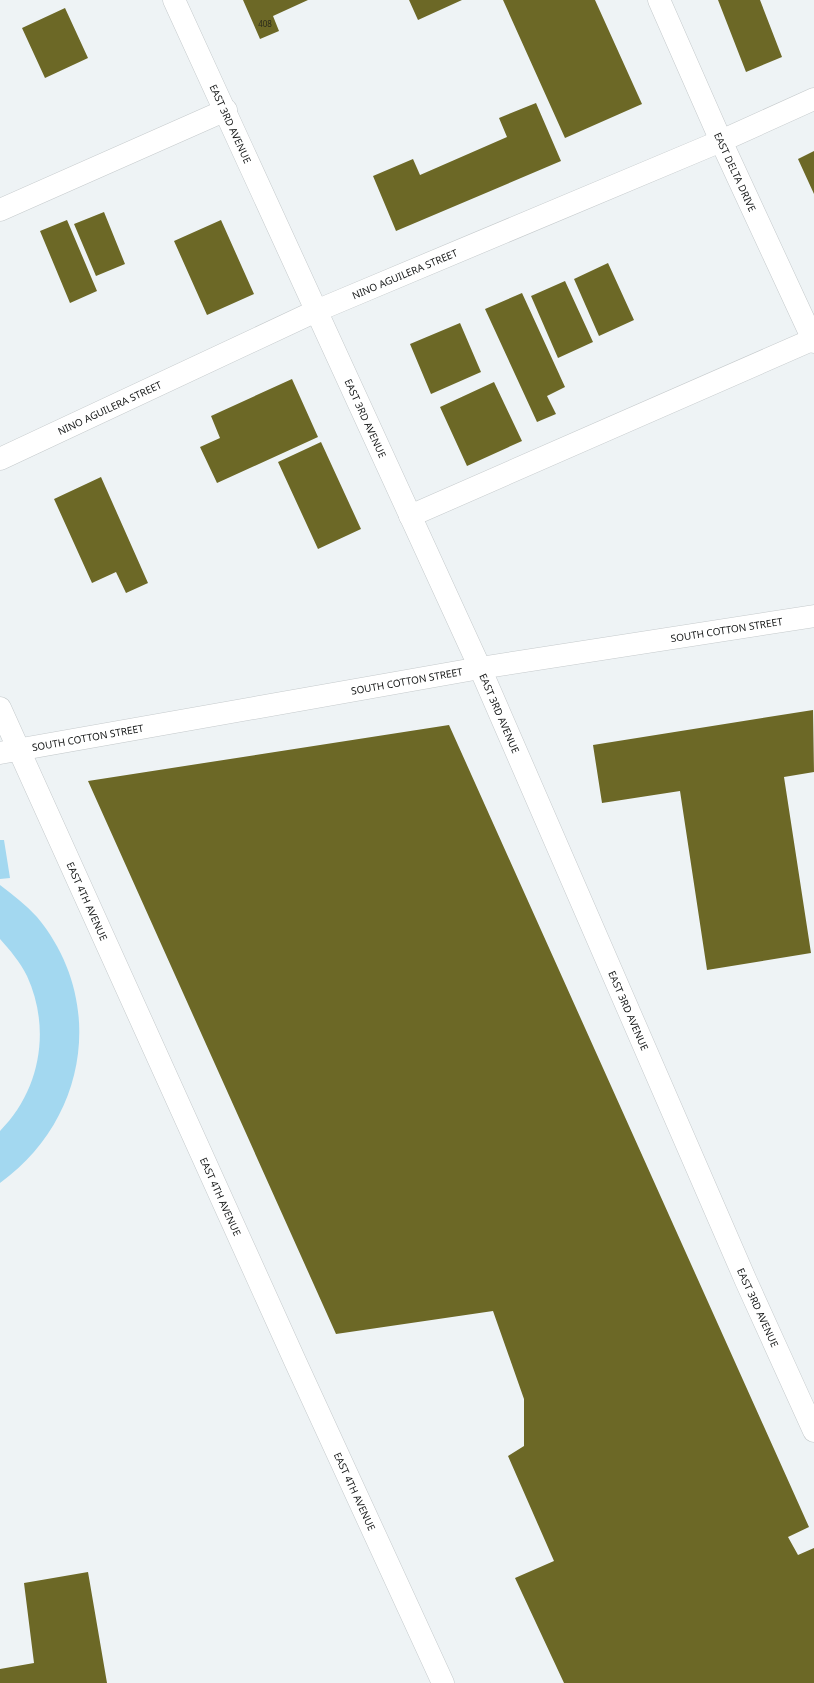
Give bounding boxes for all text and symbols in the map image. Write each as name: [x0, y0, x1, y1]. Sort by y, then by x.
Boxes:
house number: 408: [258, 18, 272, 29]
street label: EAST 3RD AVENUE: [206, 82, 255, 165]
street label: EAST DELTA DRIVE: [711, 130, 760, 214]
street label: NINO AGUILERA STREET: [350, 245, 460, 302]
street label: EAST 3RD AVENUE: [341, 376, 390, 460]
street label: NINO AGUILERA STREET: [55, 377, 164, 438]
street label: SOUTH COTTON STREET: [670, 614, 784, 645]
street label: SOUTH COTTON STREET: [350, 664, 464, 698]
street label: EAST 3RD AVENUE: [476, 671, 523, 755]
street label: SOUTH COTTON STREET: [31, 721, 145, 754]
street label: EAST 4TH AVENUE: [63, 860, 111, 943]
street label: EAST 3RD AVENUE: [605, 968, 652, 1052]
street label: EAST 4TH AVENUE: [197, 1155, 245, 1238]
street label: EAST 3RD AVENUE: [734, 1266, 782, 1349]
street label: EAST 4TH AVENUE: [331, 1450, 379, 1533]

